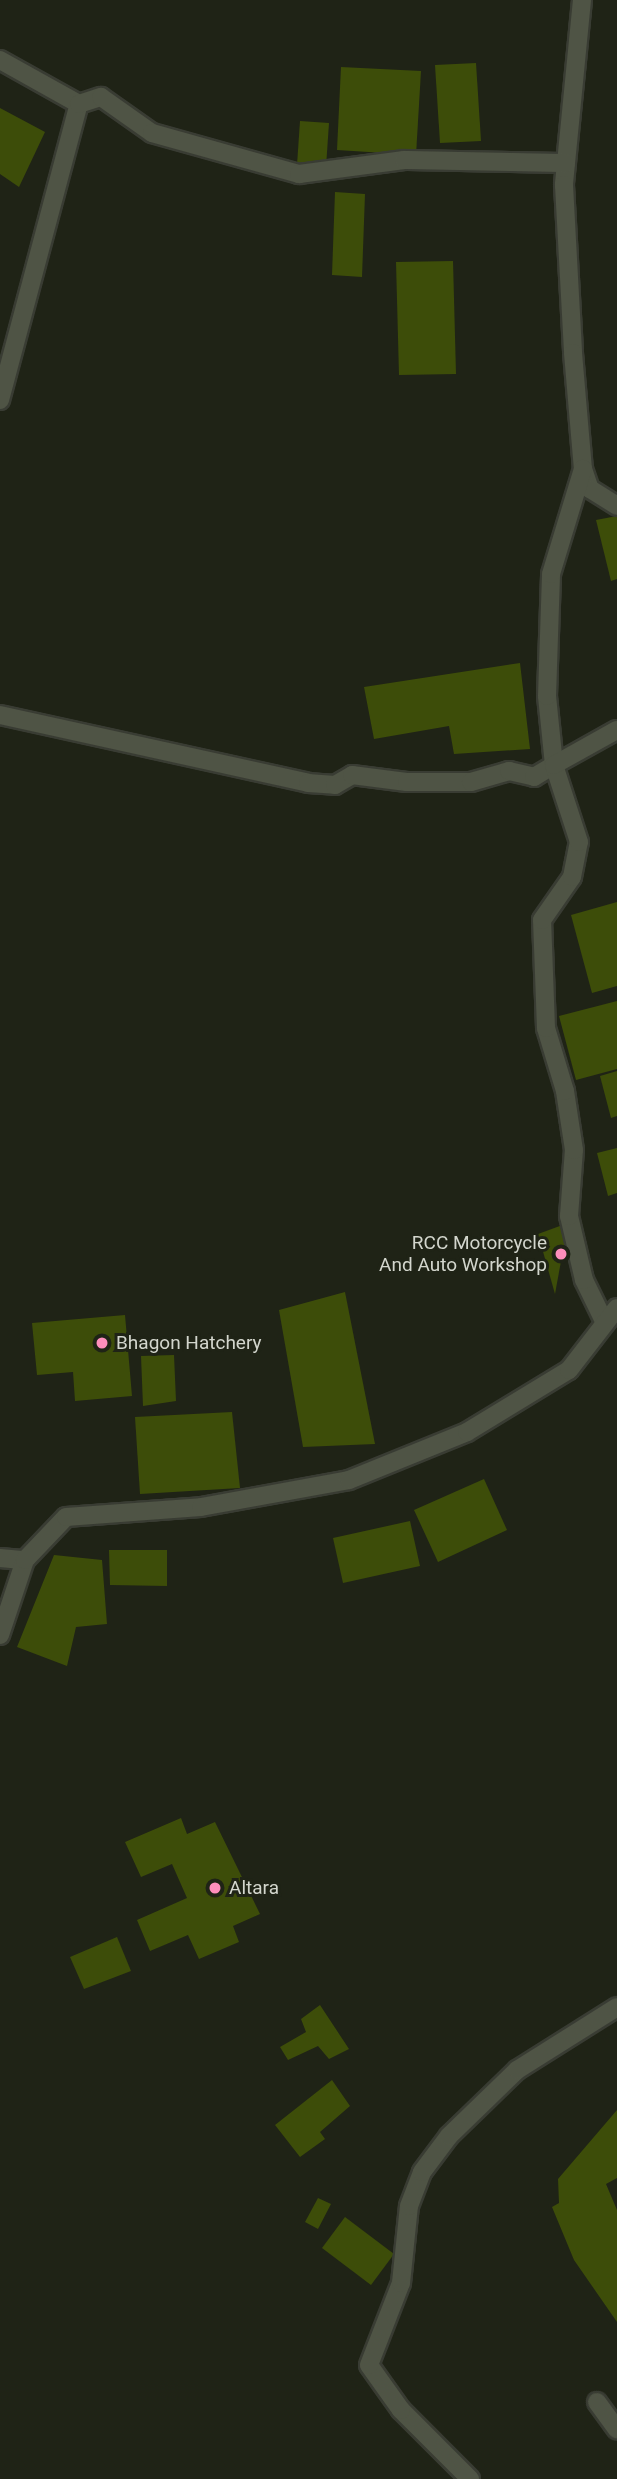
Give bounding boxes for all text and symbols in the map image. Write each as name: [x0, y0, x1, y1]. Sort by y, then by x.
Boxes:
place label: RCC Motorcycle And Auto Workshop: [379, 1232, 547, 1276]
marker: RCC Motorcycle And Auto Workshop: [553, 1246, 569, 1262]
place label: Bhagon Hatchery: [116, 1332, 262, 1354]
marker: Bhagon Hatchery: [94, 1335, 110, 1351]
place label: Altara: [229, 1877, 279, 1899]
marker: Altara: [207, 1880, 223, 1896]

